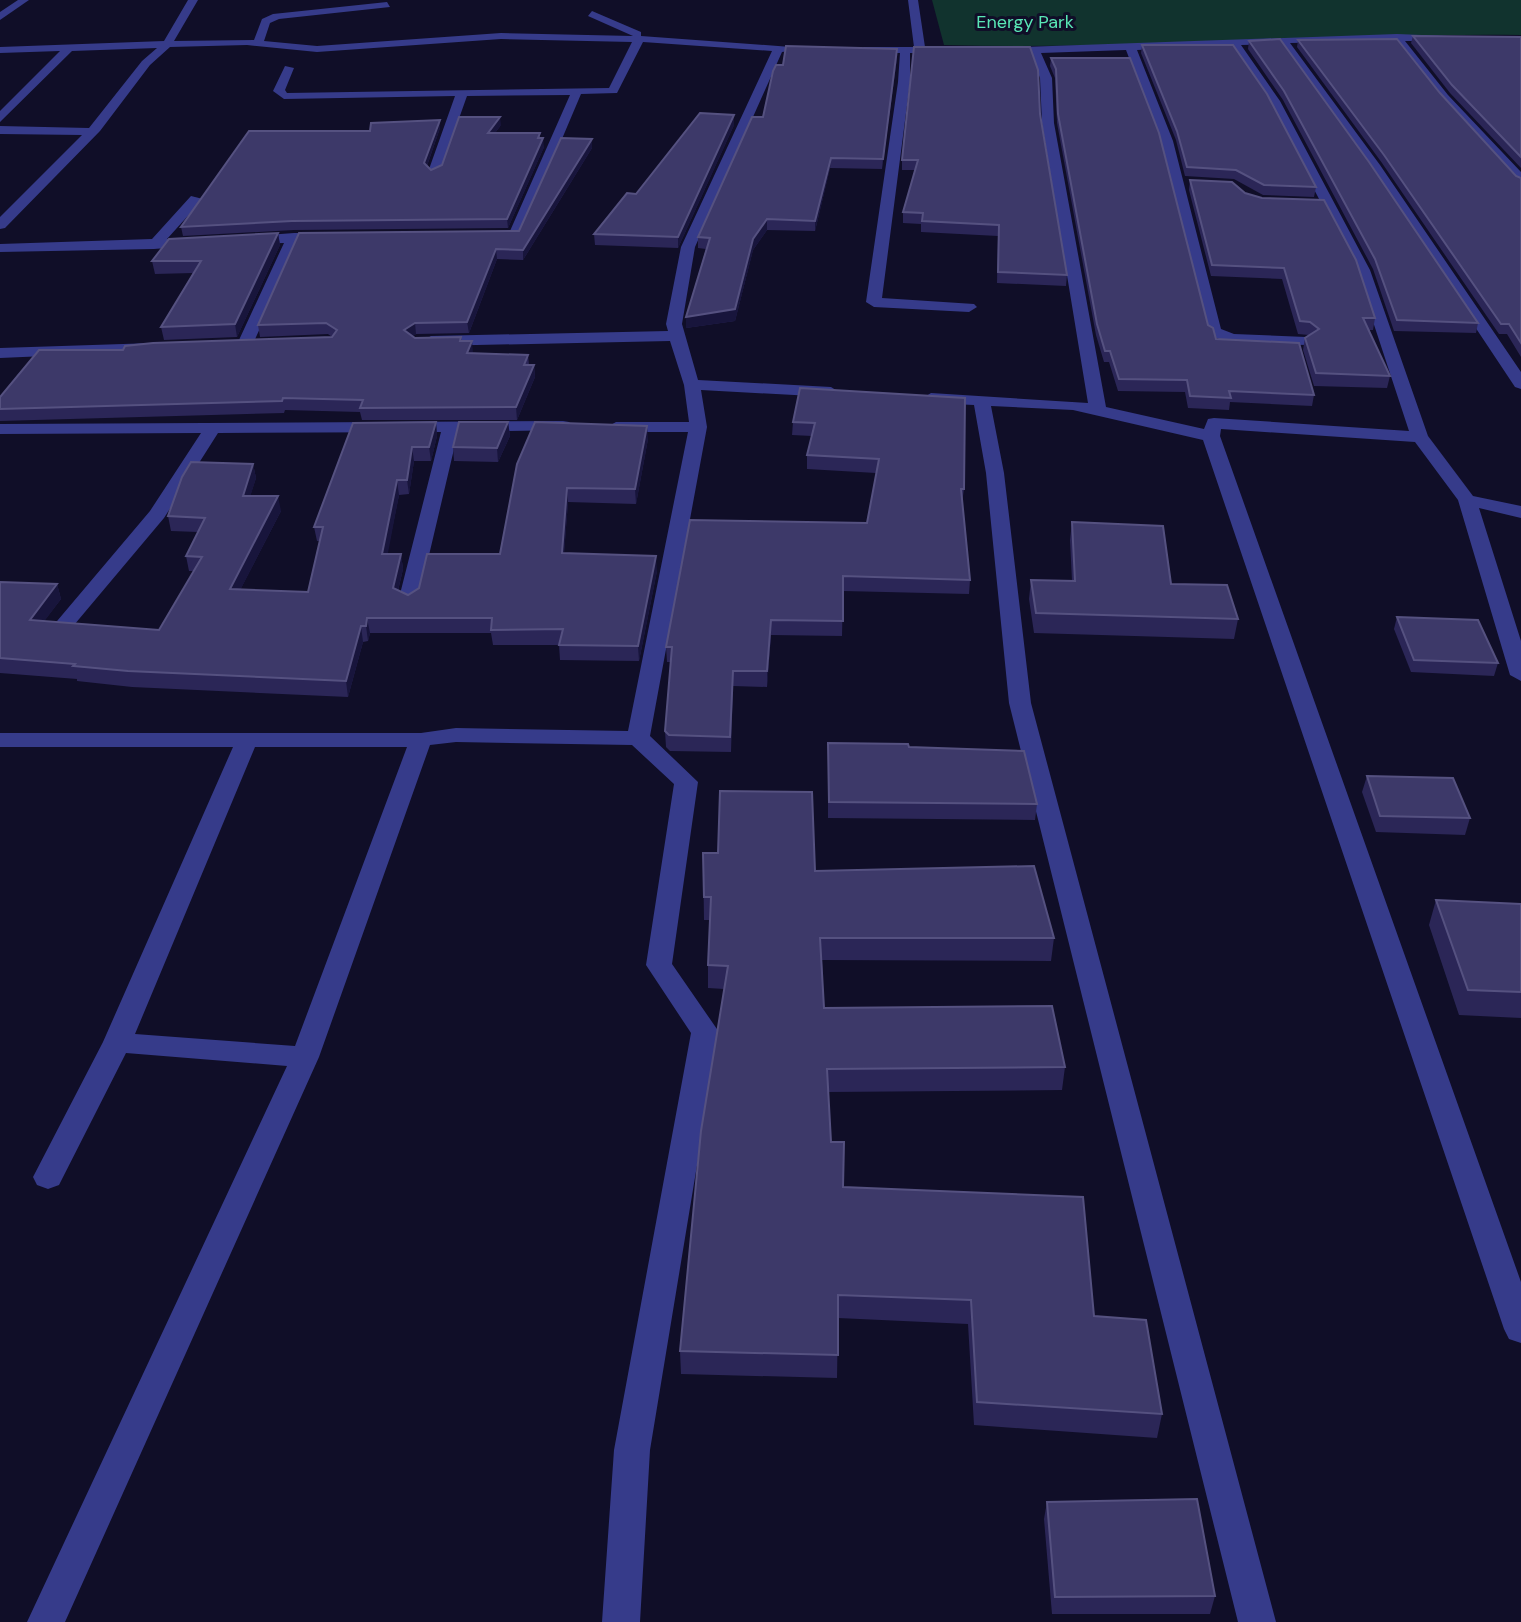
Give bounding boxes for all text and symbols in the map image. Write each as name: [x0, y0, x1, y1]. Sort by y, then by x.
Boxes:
park label: Energy Park: [976, 10, 1074, 34]

